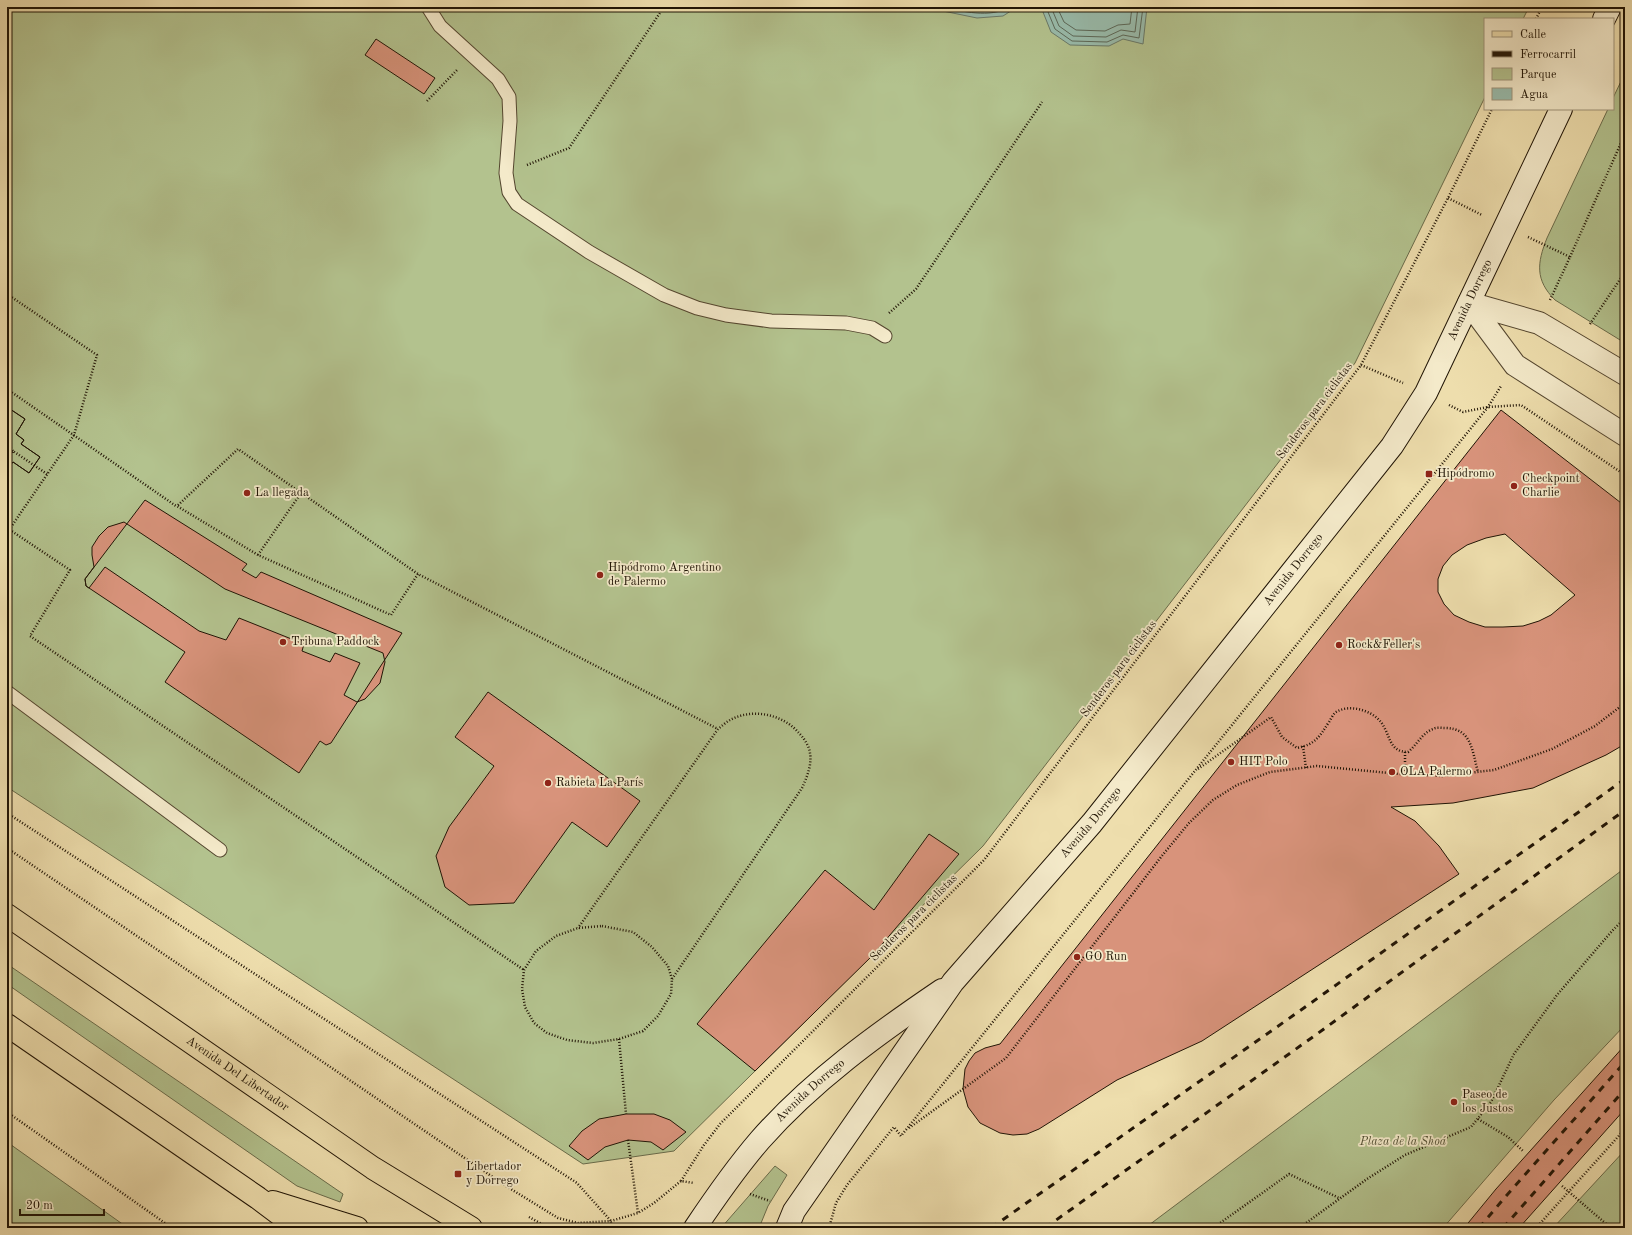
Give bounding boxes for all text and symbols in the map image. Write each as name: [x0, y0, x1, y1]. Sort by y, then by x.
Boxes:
legend: [1484, 18, 1614, 110]
text: Calle: [1520, 29, 1546, 41]
text: Ferrocarril: [1520, 49, 1576, 61]
text: Parque: [1520, 69, 1557, 81]
text: Agua: [1520, 89, 1548, 101]
street label: Avenida Dorrego: [1446, 258, 1495, 342]
street label: Senderos para ciclistas: [1275, 360, 1355, 462]
place label: Hipódromo: [1437, 468, 1495, 480]
marker: Hipódromo: [1424, 469, 1434, 479]
place label: Checkpoint Charlie: [1522, 473, 1580, 499]
marker: Checkpoint Charlie: [1509, 481, 1519, 491]
place label: La llegada: [255, 487, 309, 499]
marker: La llegada: [242, 488, 252, 498]
street label: Avenida Dorrego: [1261, 531, 1326, 608]
place label: Hipódromo Argentino de Palermo: [608, 562, 721, 588]
marker: Hipódromo Argentino de Palermo: [595, 570, 605, 580]
street label: Senderos para ciclistas: [1079, 618, 1159, 720]
place label: Tribuna Paddock: [291, 636, 380, 648]
marker: Tribuna Paddock: [278, 637, 288, 647]
place label: Rock&Feller's: [1347, 639, 1420, 651]
marker: Rock&Feller's: [1334, 640, 1344, 650]
place label: HIT Polo: [1239, 756, 1288, 768]
marker: HIT Polo: [1226, 757, 1236, 767]
place label: OLA Palermo: [1400, 766, 1472, 778]
marker: OLA Palermo: [1387, 767, 1397, 777]
place label: Rabieta La París: [556, 777, 643, 789]
marker: Rabieta La París: [543, 778, 553, 788]
street label: Avenida Dorrego: [1058, 785, 1124, 860]
street label: Senderos para ciclistas: [868, 872, 960, 964]
place label: GO Run: [1085, 951, 1127, 963]
marker: GO Run: [1072, 952, 1082, 962]
street label: Avenida Del Libertador: [184, 1035, 291, 1114]
street label: Avenida Dorrego: [774, 1057, 847, 1125]
place label: Paseo de los Justos: [1462, 1089, 1513, 1115]
marker: Paseo de los Justos: [1449, 1097, 1459, 1107]
park label: Plaza de la Shoá: [1359, 1136, 1447, 1148]
place label: Libertador y Dorrego: [466, 1161, 521, 1187]
marker: Libertador y Dorrego: [453, 1169, 463, 1179]
scale bar: [20, 1191, 104, 1217]
text: 20 m: [26, 1200, 53, 1212]

